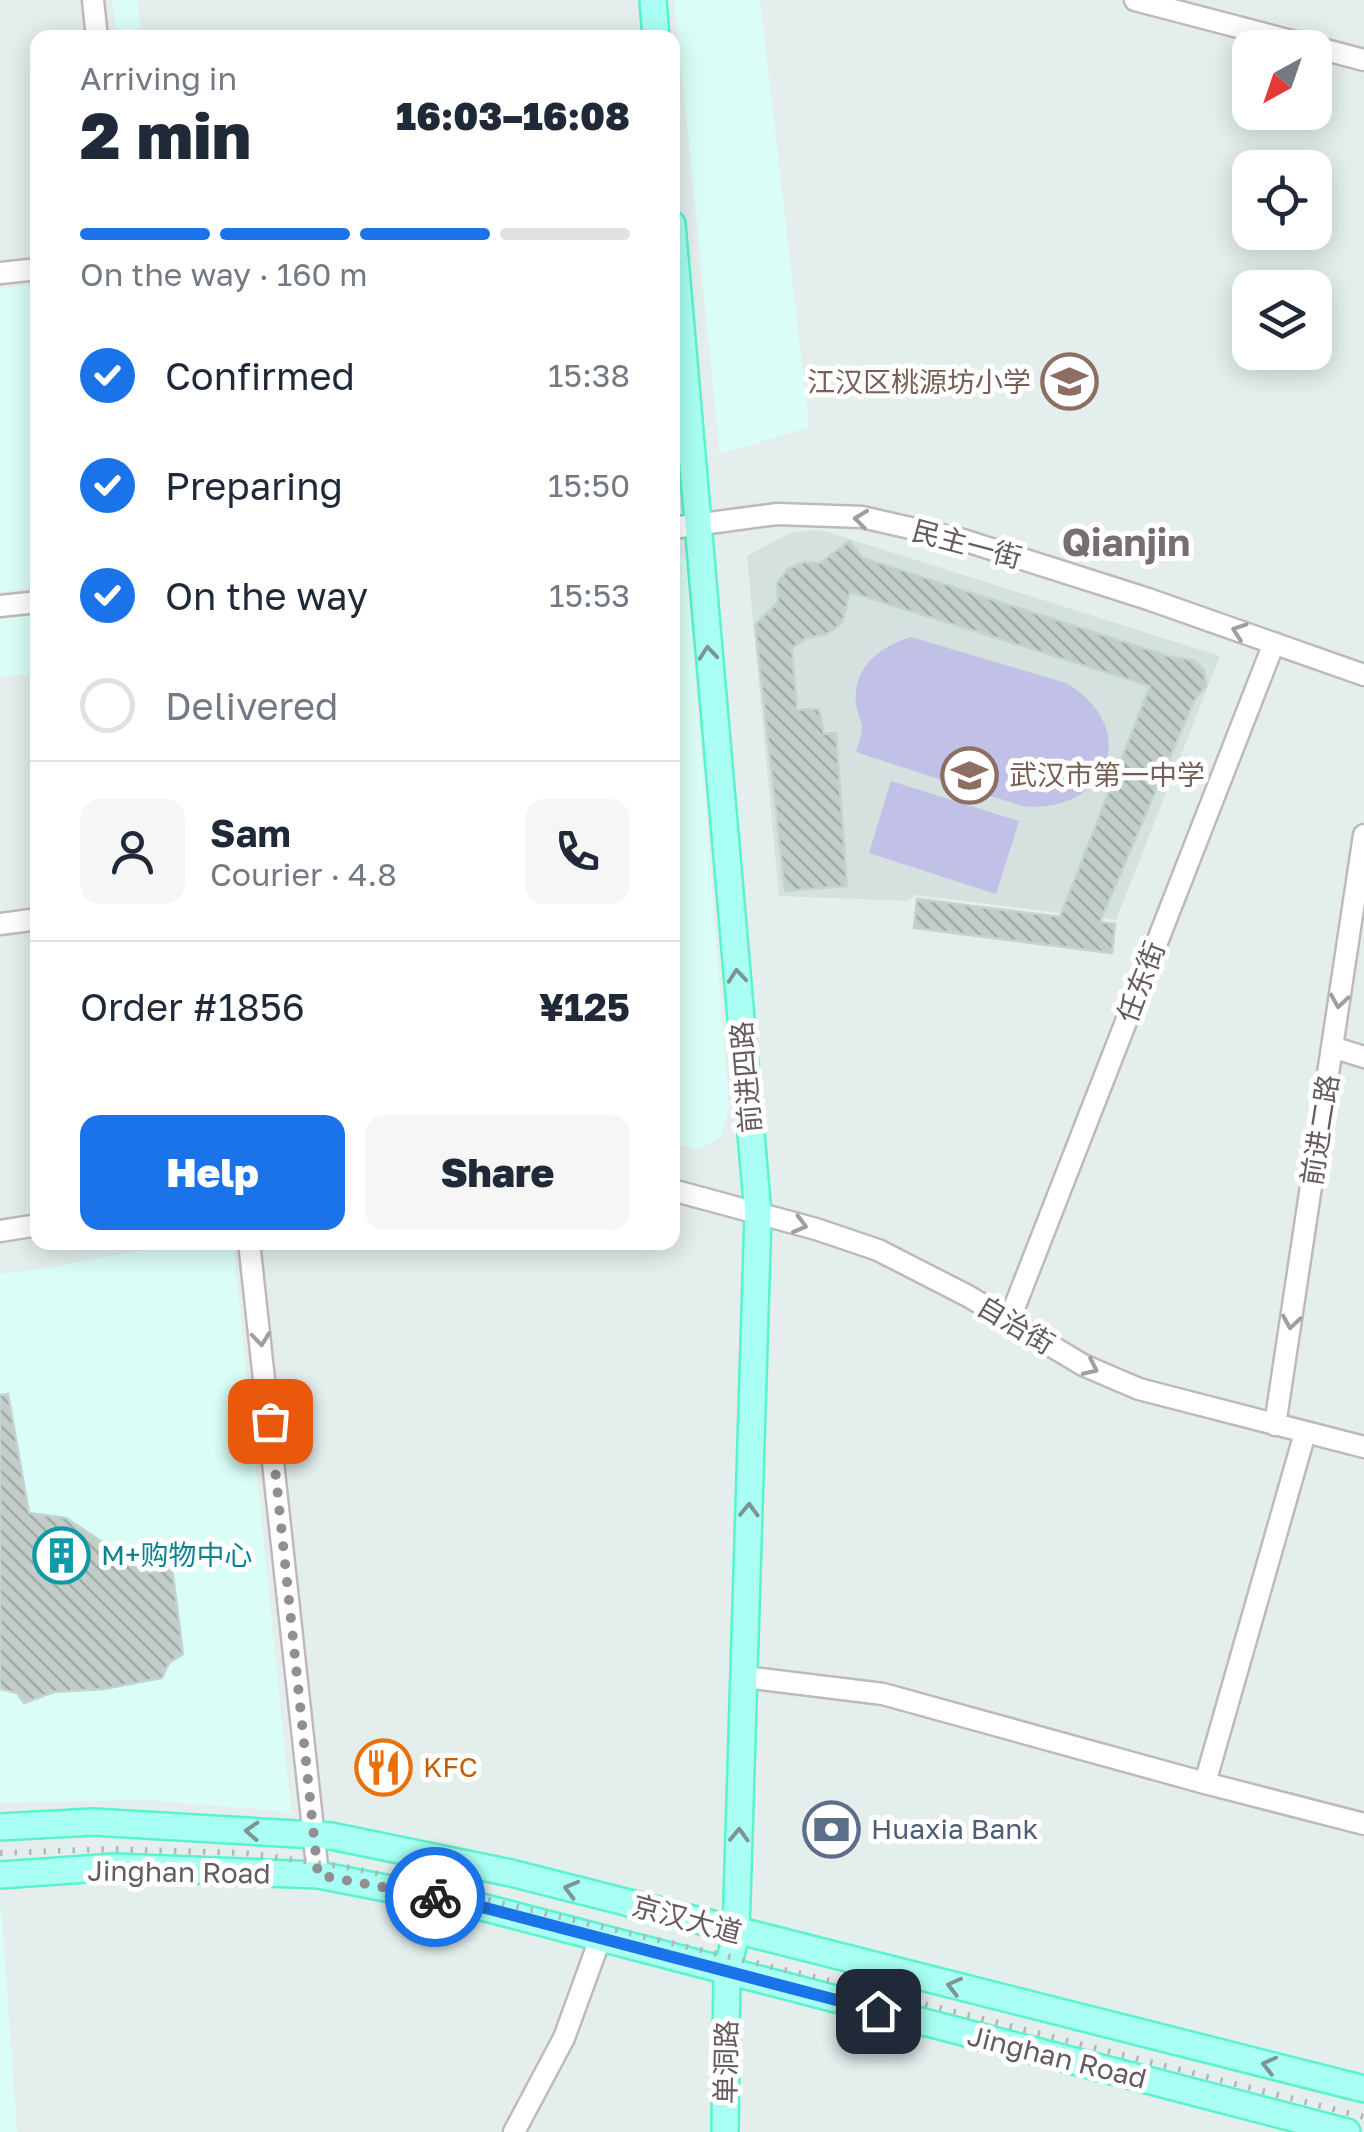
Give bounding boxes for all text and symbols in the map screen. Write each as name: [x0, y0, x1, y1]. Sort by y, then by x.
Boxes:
north arrow: [1232, 30, 1332, 130]
map controls: [1232, 30, 1332, 370]
text: Arriving in: [80, 59, 237, 97]
text: 16:03–16:08: [396, 93, 630, 138]
text: 2 min: [80, 95, 251, 173]
button: locate: [1232, 150, 1332, 250]
text: On the way · 160 m: [80, 255, 368, 293]
button: layers: [1232, 270, 1332, 370]
icon: check: [80, 348, 135, 403]
school or university icon: 江汉区桃源坊小学: [1040, 352, 1100, 412]
text: Confirmed: [165, 353, 355, 398]
text: 15:38: [548, 356, 630, 394]
place label: 江汉区桃源坊小学: [807, 365, 1031, 398]
icon: check: [80, 458, 135, 513]
text: Preparing: [165, 463, 343, 508]
text: 15:50: [548, 466, 630, 504]
one-way arrow: [853, 509, 869, 530]
street label: 民主一街: [909, 513, 1025, 574]
district label: Qianjin: [1062, 519, 1190, 565]
icon: check: [80, 568, 135, 623]
text: On the way: [165, 573, 368, 618]
text: 15:53: [549, 576, 630, 614]
one-way arrow: [1232, 622, 1249, 642]
one-way arrow: [698, 644, 720, 660]
text: Delivered: [165, 683, 338, 728]
school or university icon: 武汉市第一中学: [940, 745, 1000, 805]
place label: 武汉市第一中学: [1009, 758, 1205, 791]
button: person: [80, 799, 185, 904]
button: phone: [525, 799, 630, 904]
text: Sam: [210, 810, 291, 855]
text: Courier · 4.8: [210, 855, 397, 893]
street label: 任东街: [1110, 937, 1171, 1027]
one-way arrow: [726, 968, 748, 984]
text: Order #1856: [80, 984, 305, 1029]
text: ¥125: [539, 984, 630, 1029]
one-way arrow: [1330, 993, 1351, 1009]
street label: 前进四路: [724, 1020, 767, 1134]
street label: 前进二路: [1294, 1072, 1345, 1188]
button: Help: [80, 1115, 345, 1230]
button: Share: [365, 1115, 630, 1230]
one-way arrow: [791, 1213, 808, 1234]
street label: 自治街: [972, 1289, 1061, 1360]
one-way arrow: [1281, 1314, 1302, 1331]
one-way arrow: [250, 1332, 271, 1348]
one-way arrow: [1080, 1355, 1098, 1375]
pin: [228, 1379, 313, 1464]
icon: bag: [243, 1394, 298, 1449]
one-way arrow: [739, 1502, 760, 1518]
building icon: M+购物中心: [32, 1525, 92, 1585]
place label: M+购物中心: [101, 1538, 252, 1571]
restaurant icon: KFC: [354, 1737, 414, 1797]
place label: KFC: [423, 1750, 478, 1783]
bank icon: Huaxia Bank: [802, 1799, 862, 1859]
place label: Huaxia Bank: [871, 1812, 1039, 1845]
one-way arrow: [244, 1821, 260, 1842]
one-way arrow: [729, 1827, 750, 1843]
courier: [385, 1847, 485, 1947]
street label: Jinghan Road: [87, 1853, 271, 1890]
icon: bike: [408, 1870, 463, 1925]
one-way arrow: [563, 1880, 580, 1901]
street label: 京汉大道: [629, 1888, 745, 1949]
pin: [836, 1969, 921, 2054]
one-way arrow: [946, 1976, 963, 1997]
icon: home: [851, 1984, 906, 2039]
street label: Jinghan Road: [964, 2018, 1150, 2095]
street label: 单洞路: [708, 2020, 743, 2104]
one-way arrow: [1261, 2056, 1279, 2077]

